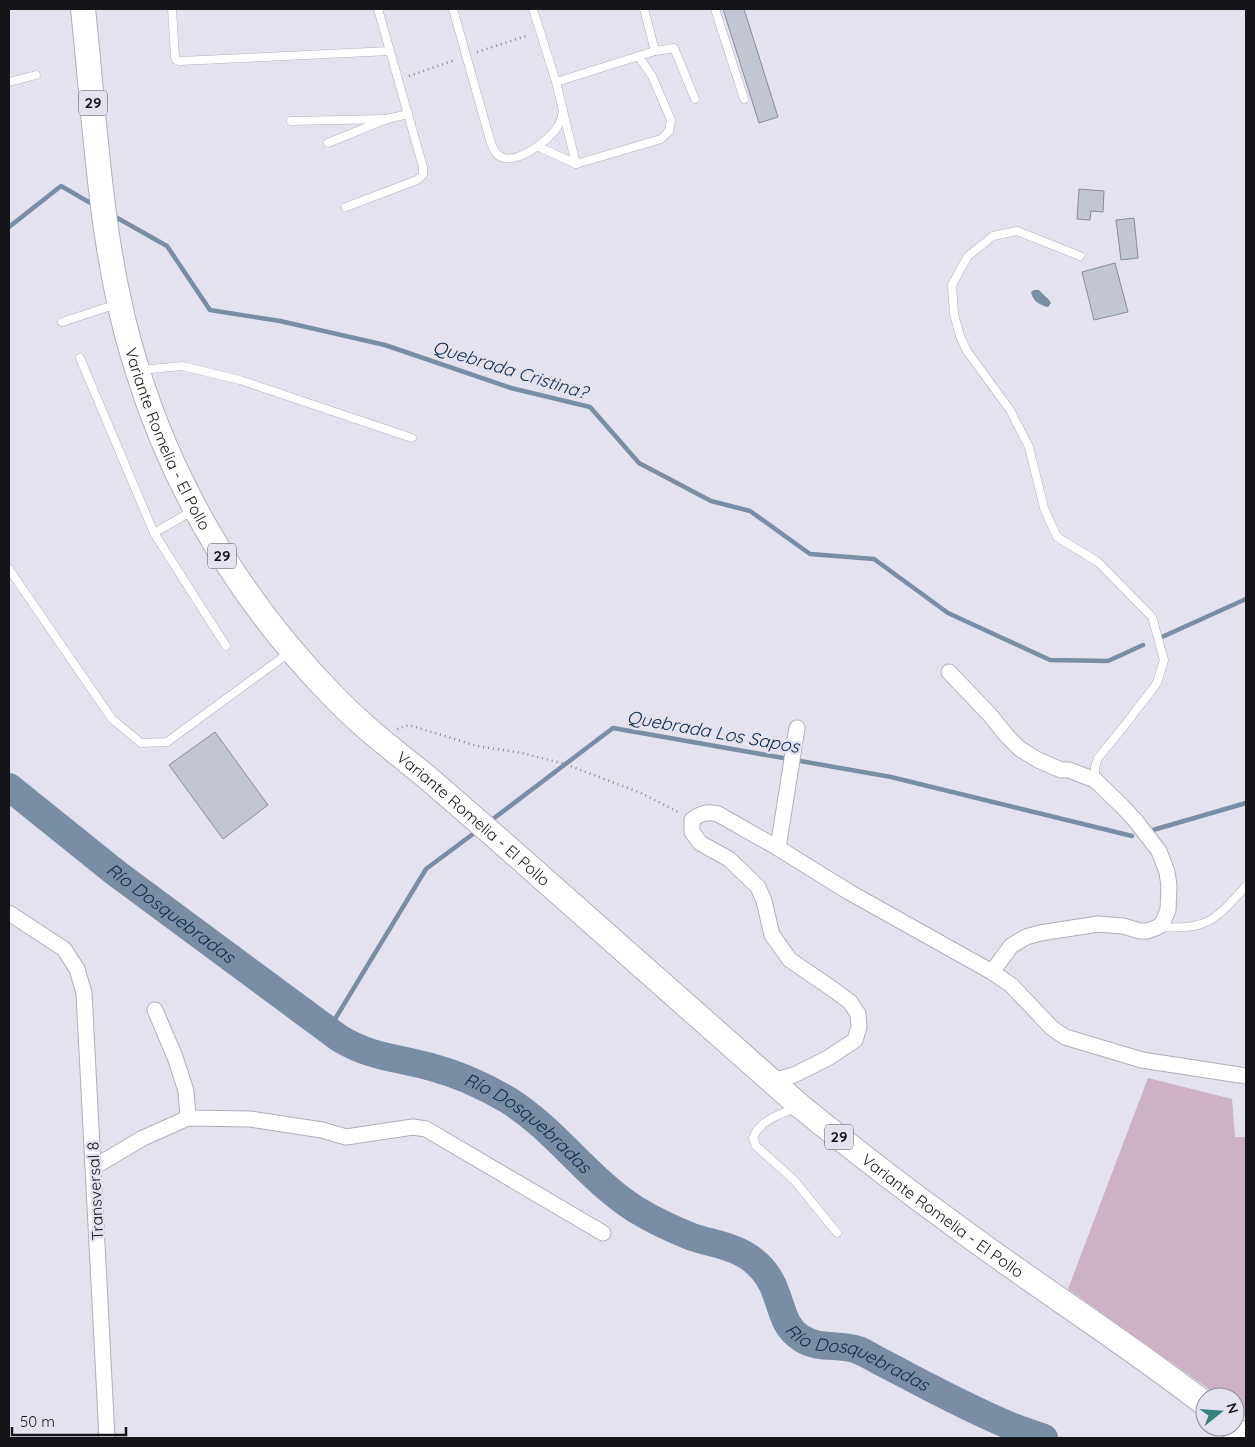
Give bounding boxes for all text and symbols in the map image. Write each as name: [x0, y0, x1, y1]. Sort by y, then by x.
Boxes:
road number: 29: [79, 90, 107, 116]
water label: Quebrada Cristina?: [430, 335, 592, 405]
street label: Variante Romelia - El Pollo: [121, 345, 215, 534]
road number: 29: [208, 544, 236, 568]
water label: Quebrada Los Sapos: [625, 705, 803, 758]
street label: Variante Romelia - El Pollo: [393, 747, 554, 890]
water label: Río Dosquebradas: [102, 858, 241, 969]
water label: Río Dosquebradas: [461, 1068, 597, 1179]
road number: 29: [825, 1124, 853, 1150]
street label: Transversal 8: [82, 1141, 108, 1241]
street label: Variante Romelia - El Pollo: [858, 1149, 1028, 1282]
water label: Río Dosquebradas: [780, 1318, 934, 1397]
north arrow: [1195, 1387, 1245, 1437]
text: N: [1222, 1401, 1243, 1416]
scale bar: [12, 1404, 126, 1436]
text: 50 m: [20, 1412, 55, 1431]

